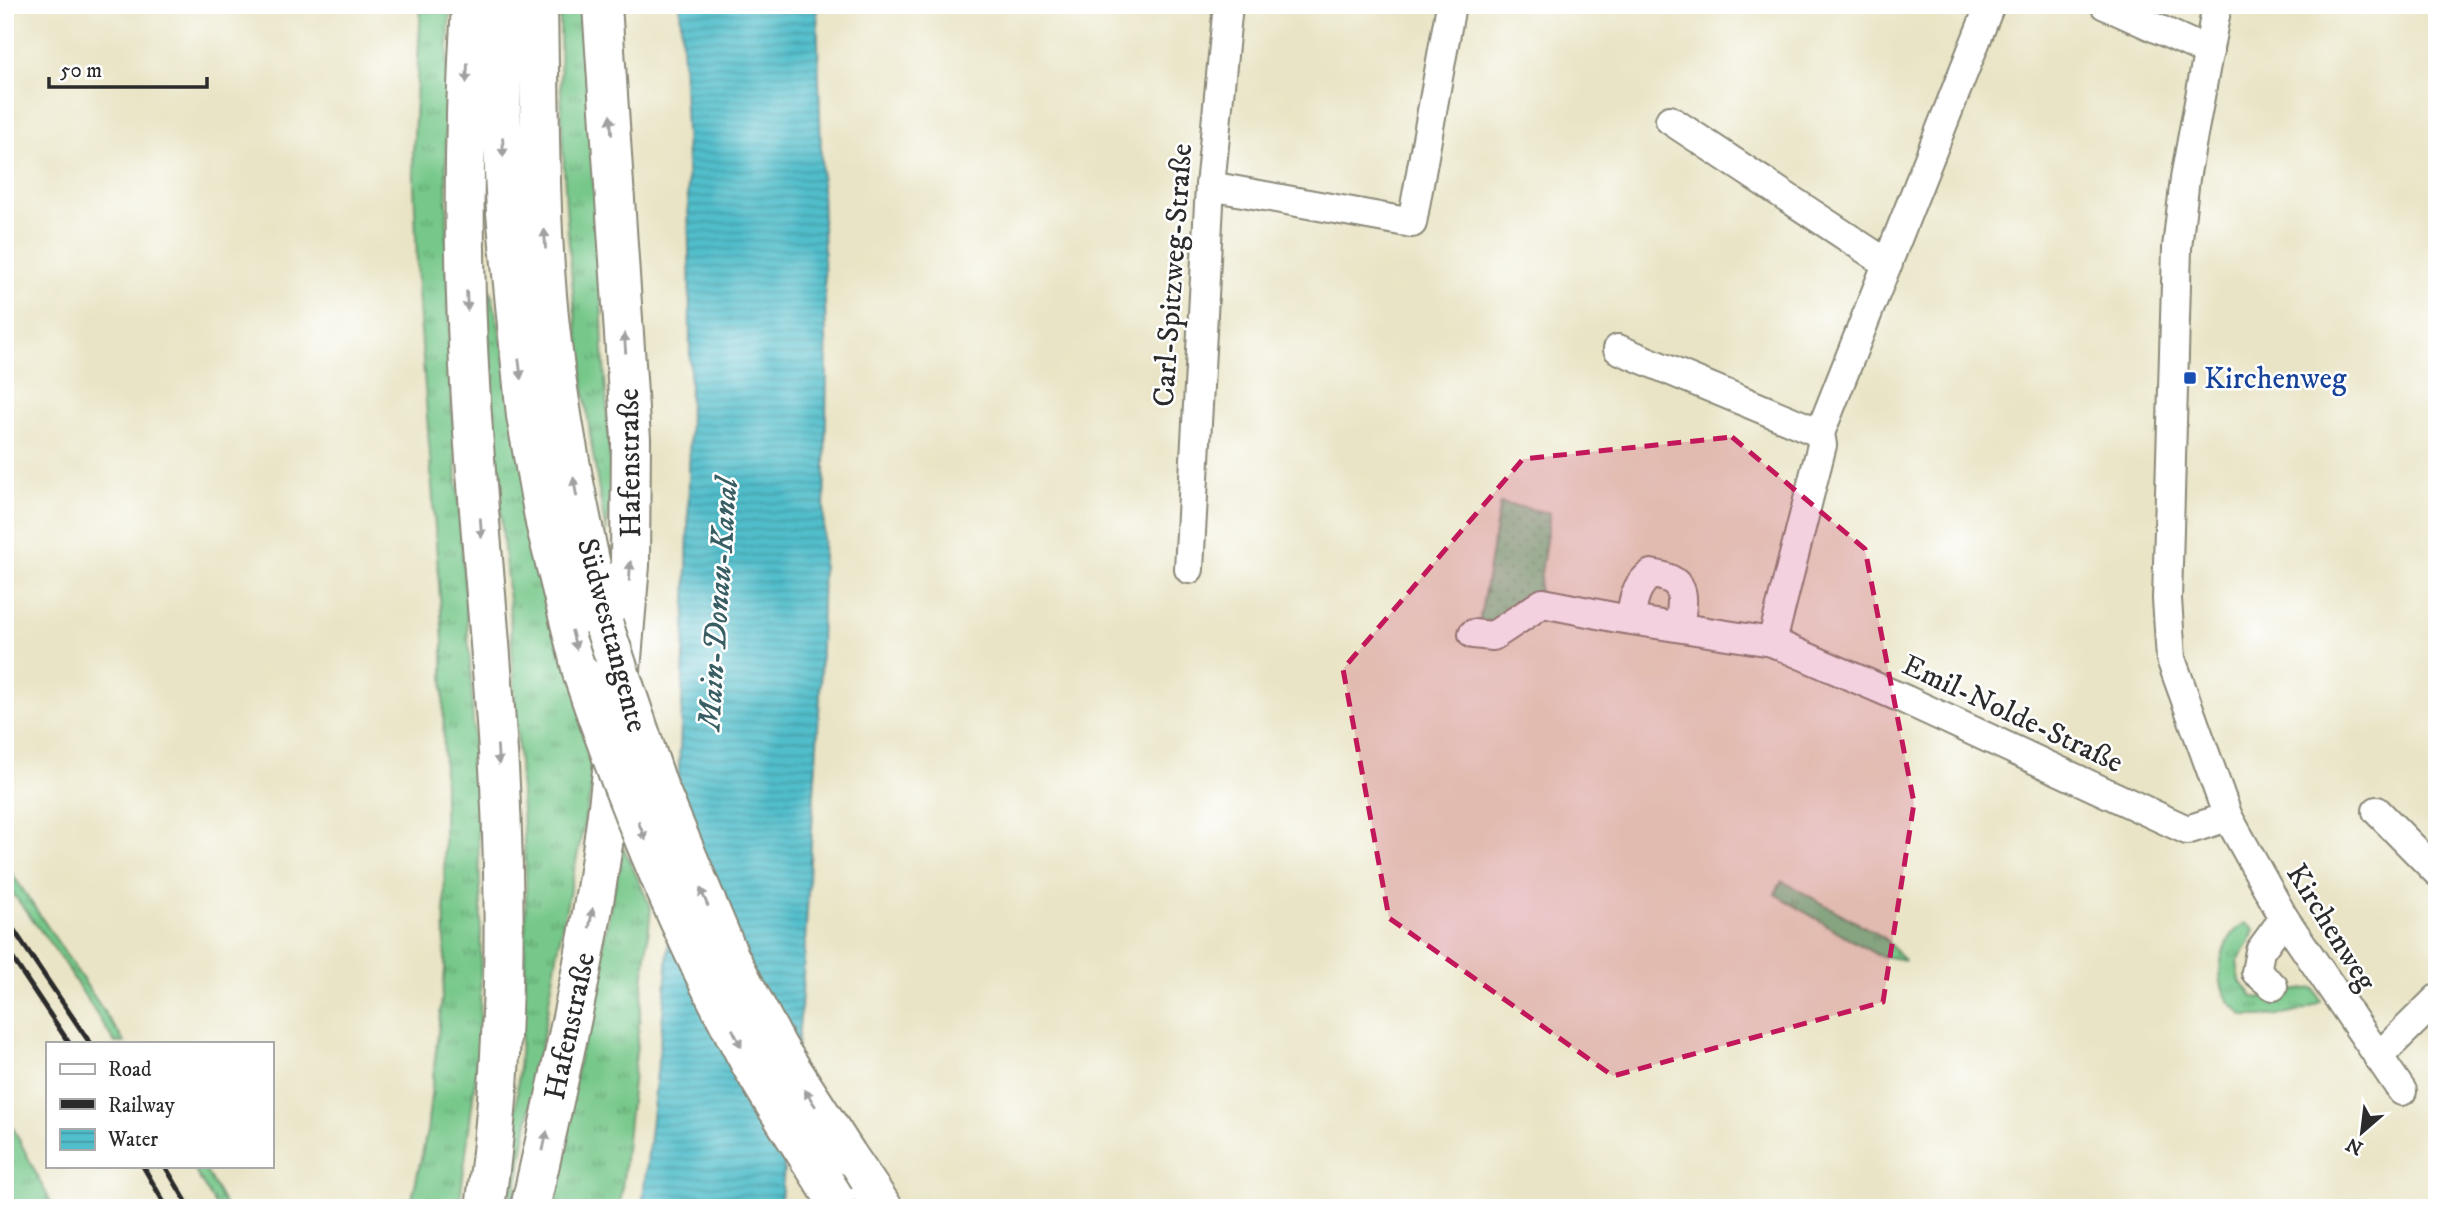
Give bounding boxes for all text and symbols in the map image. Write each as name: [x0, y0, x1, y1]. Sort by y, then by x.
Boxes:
scale bar: [49, 46, 206, 90]
text: 50 m: [60, 58, 102, 84]
one-way arrow: [461, 63, 472, 85]
one-way arrow: [605, 114, 616, 136]
one-way arrow: [497, 136, 509, 158]
street label: Carl-Spitzweg-Straße: [1146, 142, 1201, 408]
one-way arrow: [539, 228, 550, 250]
one-way arrow: [461, 290, 472, 312]
one-way arrow: [619, 332, 630, 354]
one-way arrow: [515, 358, 526, 380]
place label: Kirchenweg: [2204, 361, 2347, 398]
marker: Kirchenweg: [2182, 370, 2198, 386]
street label: Hafenstraße: [611, 388, 650, 538]
water label: Main-Donau-Kanal: [690, 473, 748, 734]
one-way arrow: [569, 476, 580, 498]
one-way arrow: [476, 517, 487, 539]
street label: Südwesttangente: [568, 535, 655, 736]
one-way arrow: [624, 559, 635, 581]
one-way arrow: [569, 629, 580, 651]
street label: Emil-Nolde-Straße: [1896, 647, 2129, 782]
one-way arrow: [493, 744, 504, 766]
one-way arrow: [636, 821, 647, 842]
street label: Kirchenweg: [2277, 858, 2384, 998]
one-way arrow: [698, 887, 709, 908]
one-way arrow: [586, 907, 597, 929]
street label: Hafenstraße: [537, 949, 604, 1103]
one-way arrow: [732, 1028, 743, 1048]
legend: [46, 1042, 273, 1168]
text: Road: [108, 1057, 152, 1083]
one-way arrow: [804, 1088, 817, 1108]
text: Railway: [108, 1093, 176, 1119]
north arrow: [2326, 1098, 2396, 1168]
text: Water: [107, 1127, 158, 1153]
one-way arrow: [540, 1130, 551, 1152]
text: N: [2342, 1132, 2367, 1160]

